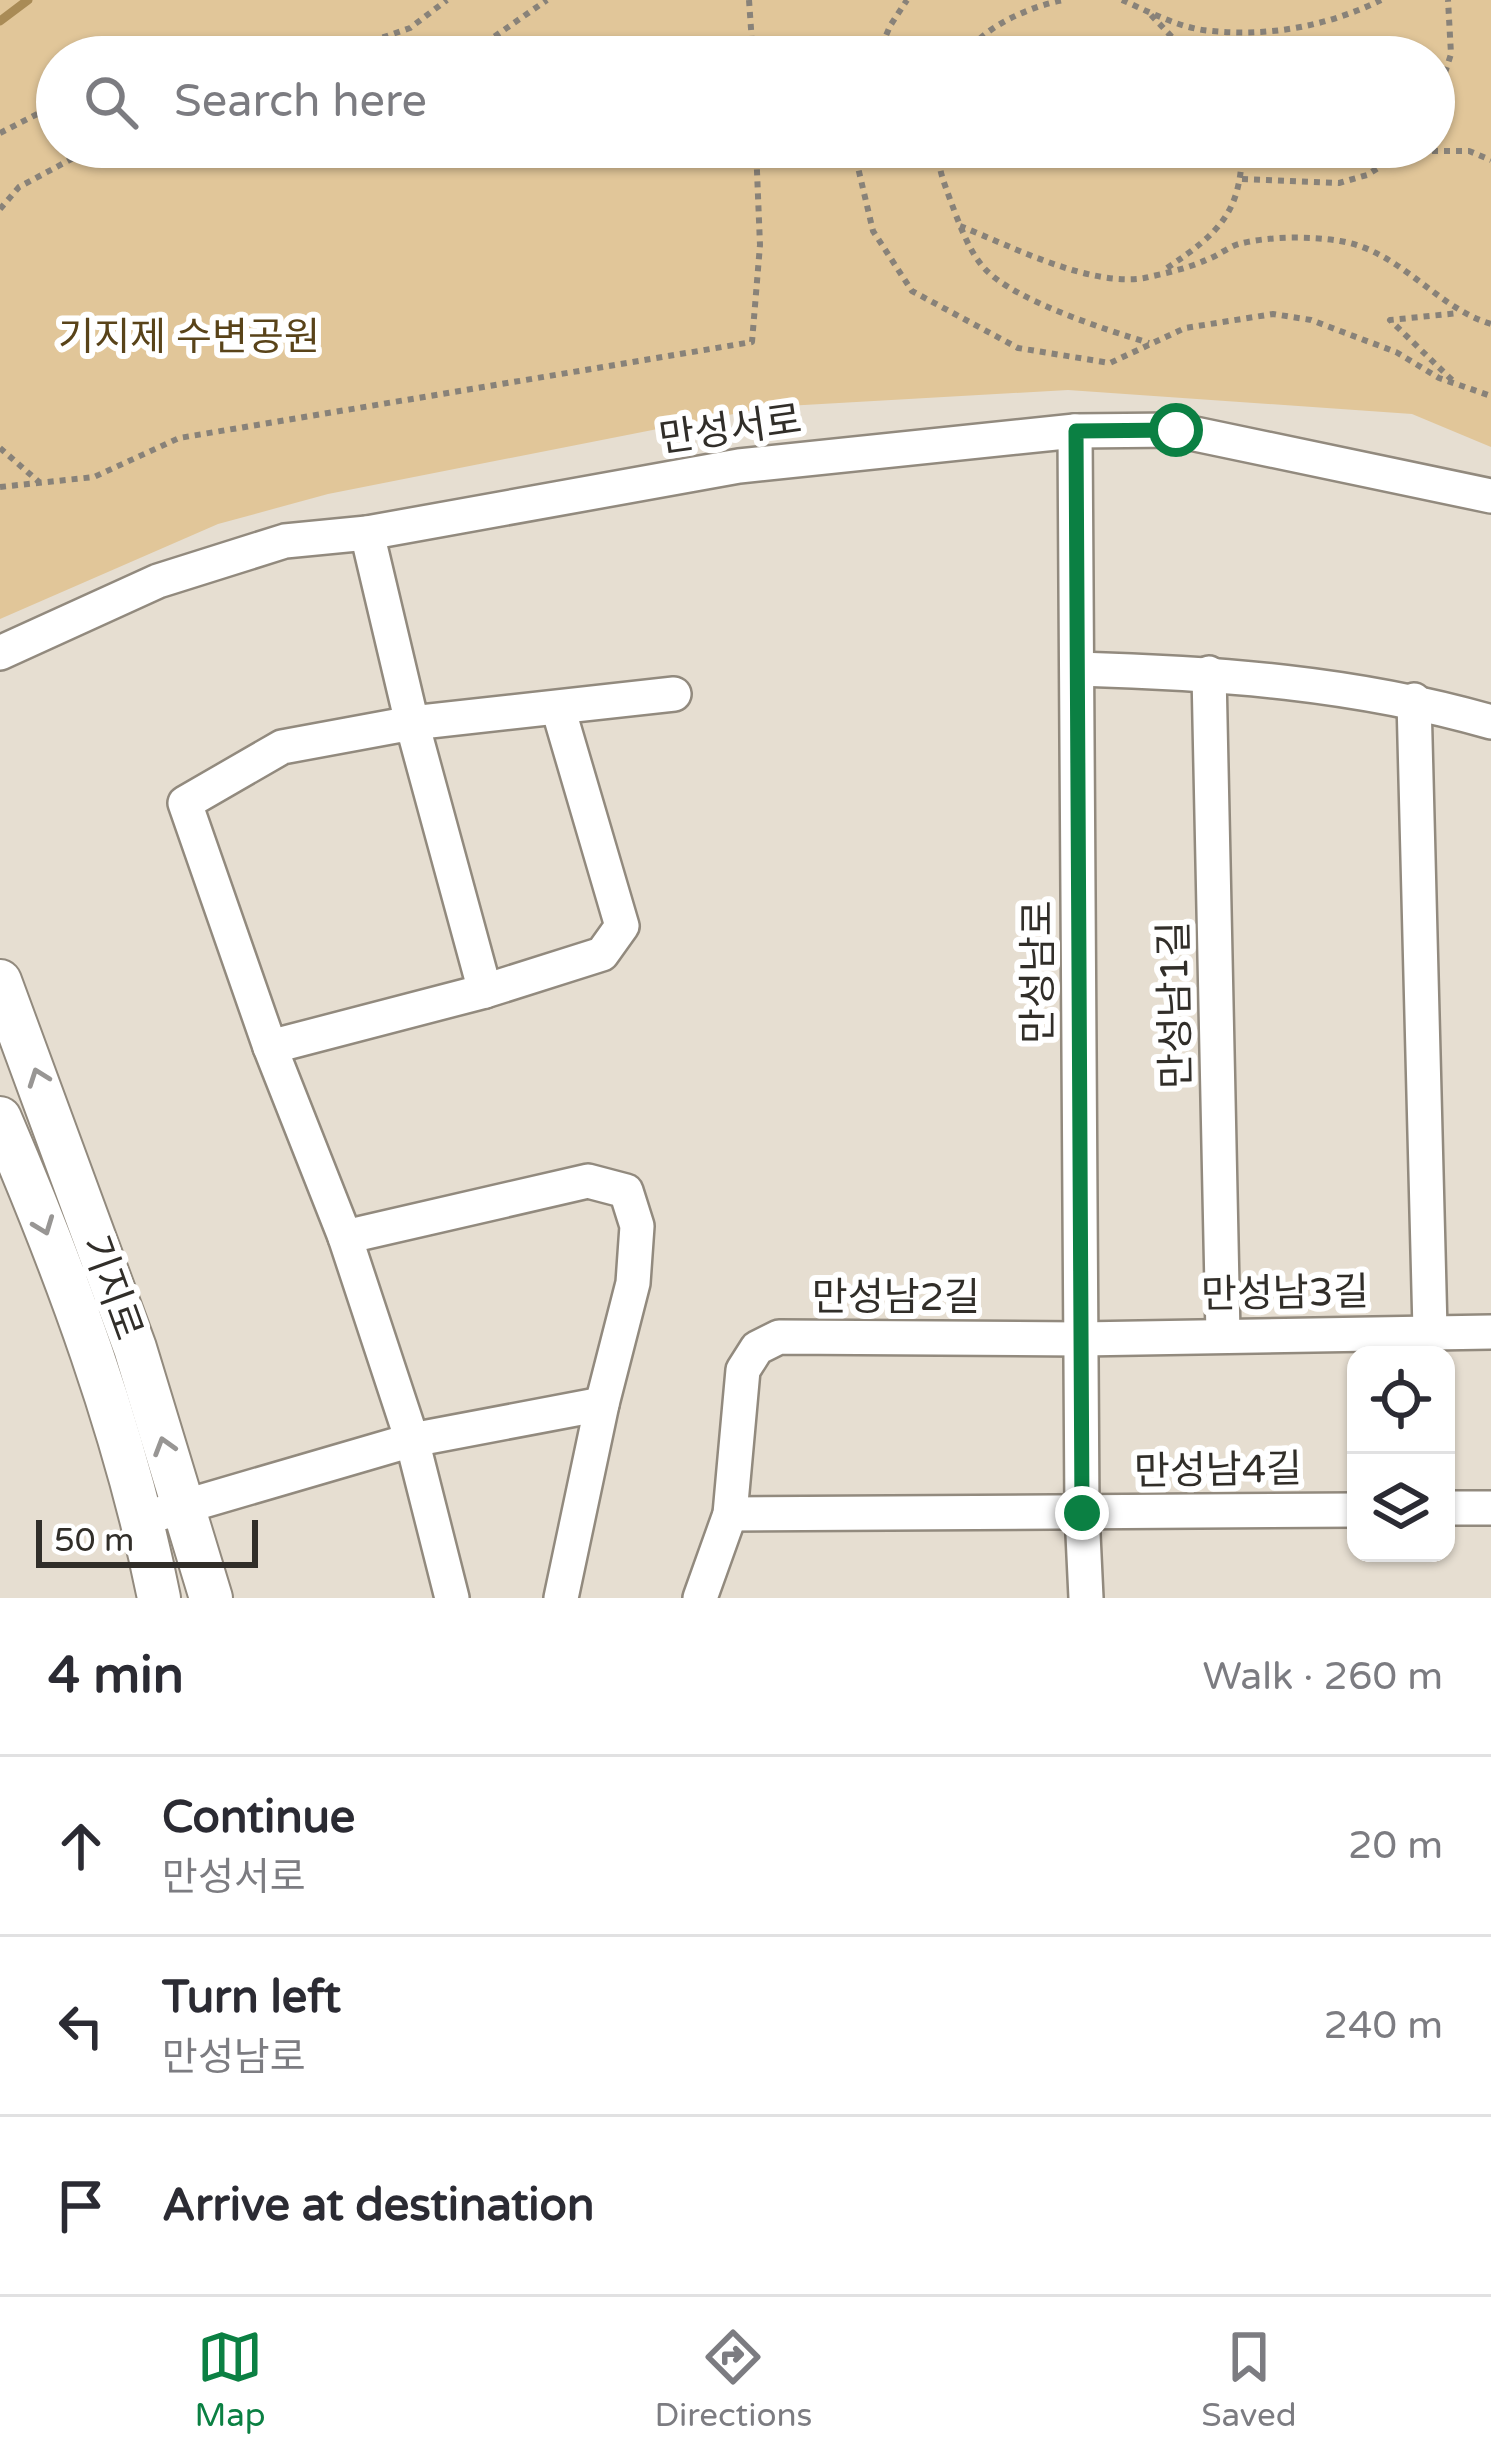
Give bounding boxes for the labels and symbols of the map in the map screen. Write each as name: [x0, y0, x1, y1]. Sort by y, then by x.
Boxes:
park label: 기지제 수변공원: [58, 314, 320, 361]
street label: 만성서로: [656, 396, 805, 463]
route start: [1149, 403, 1203, 457]
street label: 만성남로: [1015, 900, 1062, 1044]
street label: 만성남1길: [1151, 921, 1200, 1089]
one-way arrow: [27, 1068, 52, 1089]
one-way arrow: [29, 1214, 54, 1235]
street label: 기지로: [71, 1229, 152, 1346]
street label: 만성남3길: [1201, 1269, 1369, 1318]
street label: 만성남2길: [812, 1274, 980, 1321]
one-way arrow: [154, 1436, 179, 1457]
street label: 만성남4길: [1134, 1446, 1302, 1495]
route end: [1055, 1486, 1109, 1540]
scale bar: [36, 1514, 258, 1567]

